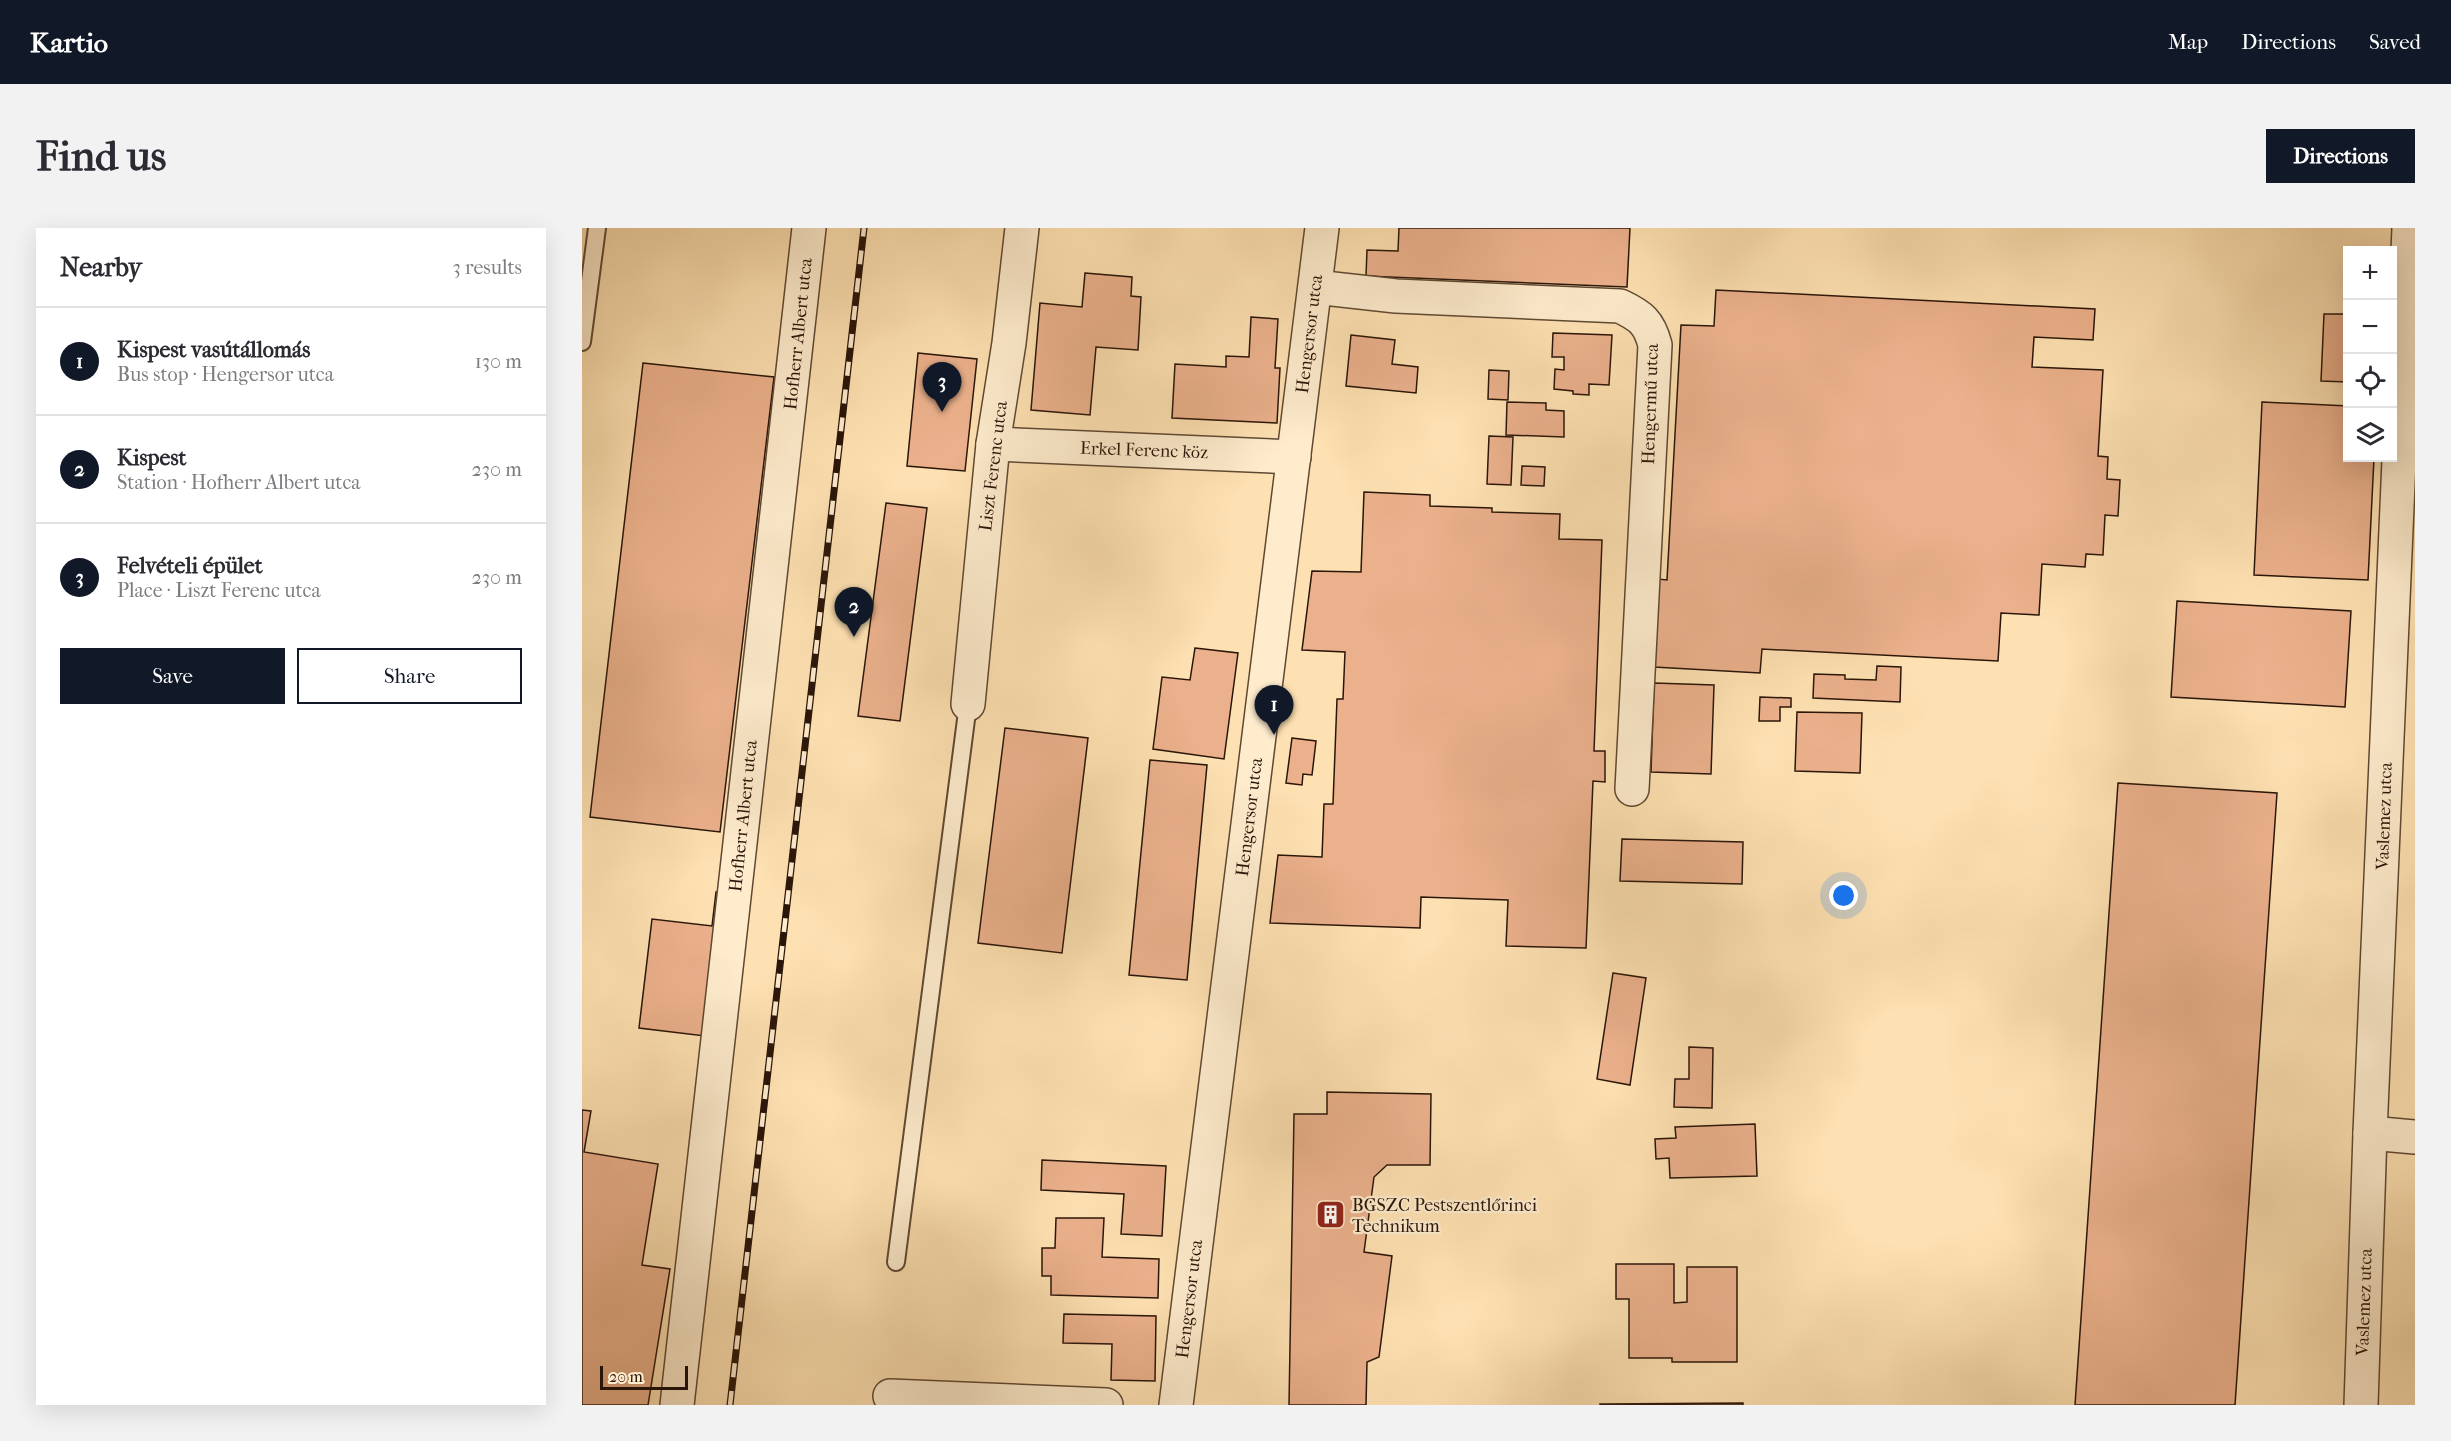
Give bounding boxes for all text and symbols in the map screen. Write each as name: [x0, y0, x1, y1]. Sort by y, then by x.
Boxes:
text: Kartio: [30, 26, 108, 59]
text: Map: [2168, 30, 2208, 54]
text: Directions: [2241, 30, 2336, 54]
text: Saved: [2369, 30, 2421, 54]
button: Directions: [2266, 129, 2415, 183]
text: Find us: [36, 132, 166, 181]
map controls: [2343, 246, 2397, 462]
button: +: [2343, 246, 2397, 300]
text: Nearby: [60, 252, 142, 283]
text: 3 results: [453, 256, 522, 279]
street label: Hofherr Albert utca: [780, 256, 817, 411]
street label: Hengersor utca: [1292, 273, 1327, 395]
button: −: [2343, 300, 2397, 354]
text: Kispest vasútállomás: [117, 337, 310, 363]
street label: Hengermű utca: [1638, 342, 1663, 465]
text: 1: [76, 350, 83, 373]
text: 130 m: [475, 350, 522, 373]
button: locate: [2343, 354, 2397, 408]
pin: 3: [922, 362, 962, 412]
text: Bus stop · Hengersor utca: [117, 363, 334, 386]
street label: Liszt Ferenc utca: [975, 399, 1012, 532]
button: layers: [2343, 408, 2397, 462]
street label: Erkel Ferenc köz: [1080, 438, 1208, 463]
text: Kispest: [117, 445, 186, 471]
text: 2: [74, 458, 85, 481]
text: 230 m: [472, 458, 522, 481]
text: Station · Hofherr Albert utca: [117, 471, 361, 494]
text: Felvételi épület: [117, 553, 263, 579]
text: 3: [75, 566, 84, 589]
text: 230 m: [472, 566, 522, 589]
text: Place · Liszt Ferenc utca: [117, 579, 321, 602]
pin: 2: [834, 588, 874, 637]
button: Save: [60, 648, 285, 704]
button: Share: [297, 648, 522, 704]
pin: 1: [1254, 686, 1294, 735]
street label: Hofherr Albert utca: [725, 738, 762, 893]
street label: Hengersor utca: [1232, 756, 1267, 878]
street label: Vaslemez utca: [2372, 761, 2397, 871]
your location: [1829, 881, 1858, 910]
place label: BGSZC Pestszentlőrinci Technikum: [1352, 1195, 1538, 1237]
building icon: BGSZC Pestszentlőrinci Technikum: [1315, 1199, 1347, 1231]
street label: Hengersor utca: [1172, 1238, 1207, 1360]
street label: Vaslemez utca: [2352, 1247, 2377, 1357]
scale bar: [600, 1363, 688, 1390]
text: 20 m: [609, 1367, 643, 1386]

